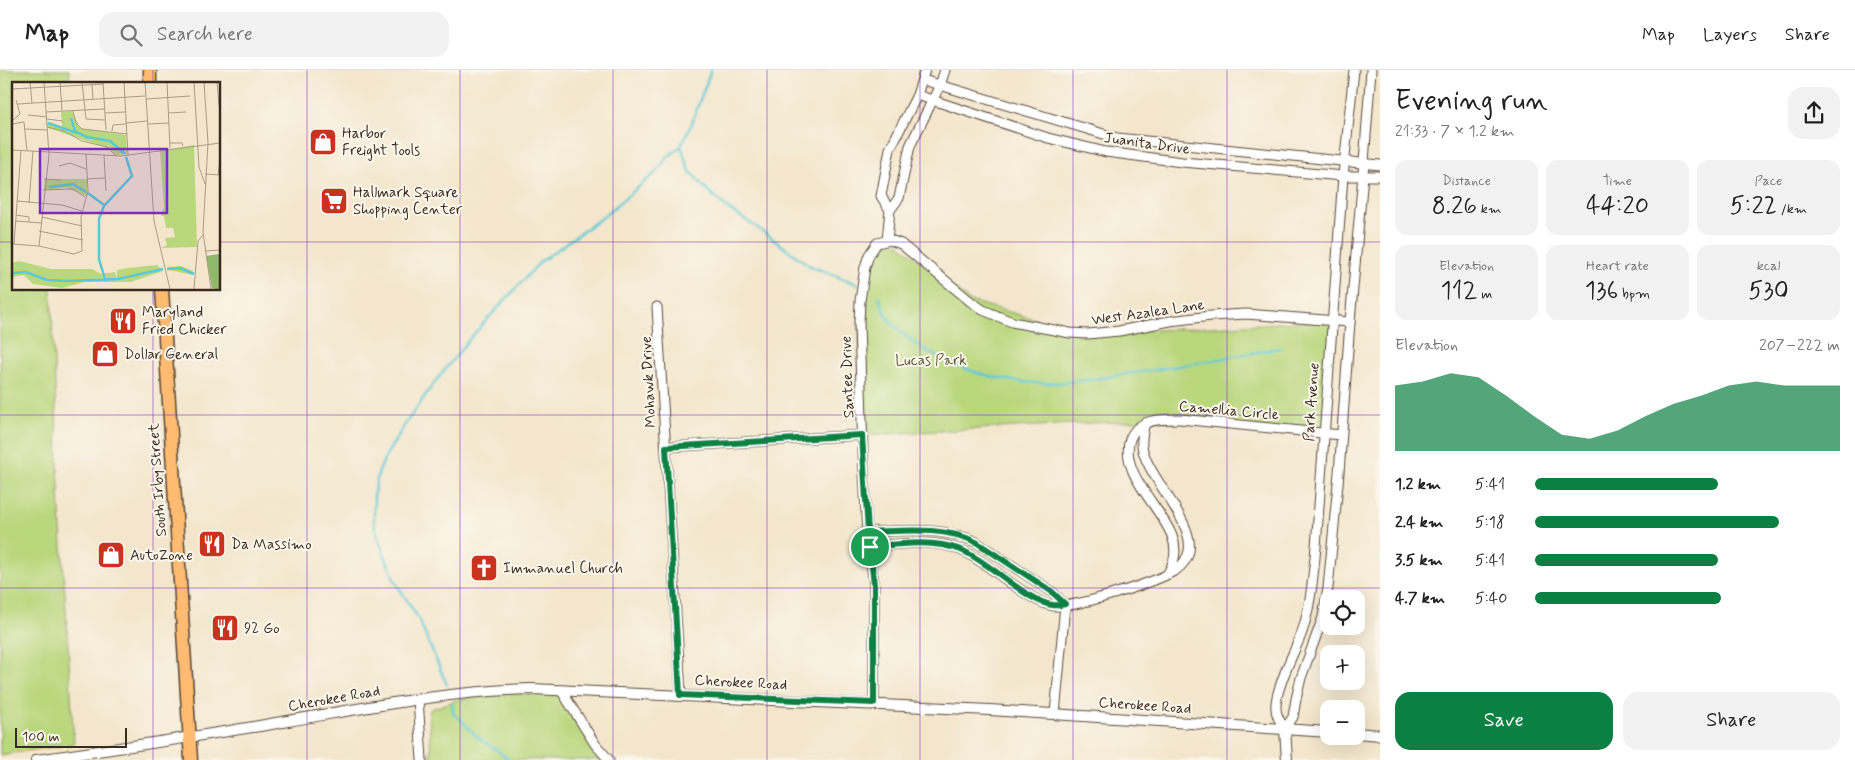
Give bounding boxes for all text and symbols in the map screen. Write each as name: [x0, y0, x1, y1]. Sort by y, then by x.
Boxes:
search box: [99, 12, 449, 57]
text: Map: [25, 19, 69, 50]
icon: search: [117, 21, 145, 49]
text: Search here: [157, 22, 253, 47]
text: Map: [1642, 23, 1675, 47]
text: Layers: [1703, 23, 1757, 47]
text: Share: [1785, 23, 1830, 47]
inset map: [12, 82, 220, 290]
text: Evening run: [1395, 83, 1548, 120]
button: share: [1788, 87, 1840, 139]
text: 21:33 · 7 × 1.2 km: [1395, 121, 1514, 142]
place label: Harbor Freight Tools: [342, 124, 420, 161]
shop icon: Harbor Freight Tools: [308, 127, 338, 157]
street label: Juanita Drive: [1103, 128, 1191, 160]
text: Distance: [1442, 172, 1491, 190]
text: Time: [1603, 172, 1632, 190]
text: Pace: [1755, 172, 1782, 190]
place label: Hallmark Square Shopping Center: [353, 183, 463, 220]
supermarket icon: Hallmark Square Shopping Center: [319, 186, 349, 216]
text: 8.26: [1432, 190, 1477, 223]
text: 44:20: [1586, 190, 1649, 223]
text: 5:22: [1730, 190, 1777, 223]
text: km: [1477, 200, 1501, 218]
text: /km: [1777, 200, 1807, 218]
text: Elevation: [1439, 257, 1494, 275]
text: Heart rate: [1586, 257, 1649, 275]
text: kcal: [1757, 257, 1780, 275]
text: 112: [1441, 275, 1477, 308]
text: 136: [1585, 275, 1618, 308]
text: 530: [1748, 275, 1789, 308]
text: m: [1477, 285, 1492, 303]
text: bpm: [1618, 285, 1650, 303]
street label: West Azalea Lane: [1090, 295, 1206, 331]
place label: Maryland Fried Chicker: [142, 303, 227, 340]
restaurant icon: Maryland Fried Chicker: [108, 306, 138, 336]
street label: Mohawk Drive: [637, 335, 661, 428]
street label: Santee Drive: [837, 335, 859, 418]
text: Elevation: [1395, 335, 1458, 356]
text: 207–222 m: [1759, 335, 1840, 356]
shop icon: Dollar General: [90, 339, 120, 369]
place label: Dollar General: [124, 345, 218, 365]
park label: Lucas Park: [895, 351, 967, 371]
street label: Park Avenue: [1299, 362, 1325, 442]
street label: Camellia Circle: [1178, 397, 1280, 425]
street label: South Irby Street: [144, 422, 172, 537]
text: 1.2 km: [1395, 474, 1441, 495]
text: 5:41: [1475, 474, 1505, 495]
text: 2.4 km: [1395, 512, 1443, 533]
text: 5:18: [1475, 512, 1505, 533]
pin: [849, 526, 891, 568]
restaurant icon: Da Massimo: [197, 529, 227, 559]
icon: arrive: [856, 533, 884, 561]
place label: Da Massimo: [231, 535, 312, 555]
shop icon: AutoZone: [96, 540, 126, 570]
place label: AutoZone: [130, 546, 193, 566]
text: 3.5 km: [1395, 550, 1443, 571]
text: 5:41: [1475, 550, 1505, 571]
church icon: Immanuel Church: [469, 553, 499, 583]
place label: Immanuel Church: [503, 559, 623, 579]
text: 4.7 km: [1395, 588, 1445, 609]
text: 5:40: [1475, 588, 1507, 609]
map controls: [1320, 590, 1365, 745]
button: locate: [1320, 590, 1365, 635]
restaurant icon: 92 Go: [210, 613, 240, 643]
place label: 92 Go: [244, 619, 280, 639]
button: +: [1320, 645, 1365, 690]
street label: Cherokee Road: [694, 671, 788, 695]
street label: Cherokee Road: [287, 681, 382, 717]
button: Save: [1395, 692, 1613, 750]
button: Share: [1623, 692, 1840, 750]
street label: Cherokee Road: [1098, 693, 1192, 719]
button: −: [1320, 700, 1365, 745]
scale bar: [15, 725, 128, 748]
text: 100 m: [22, 728, 60, 746]

